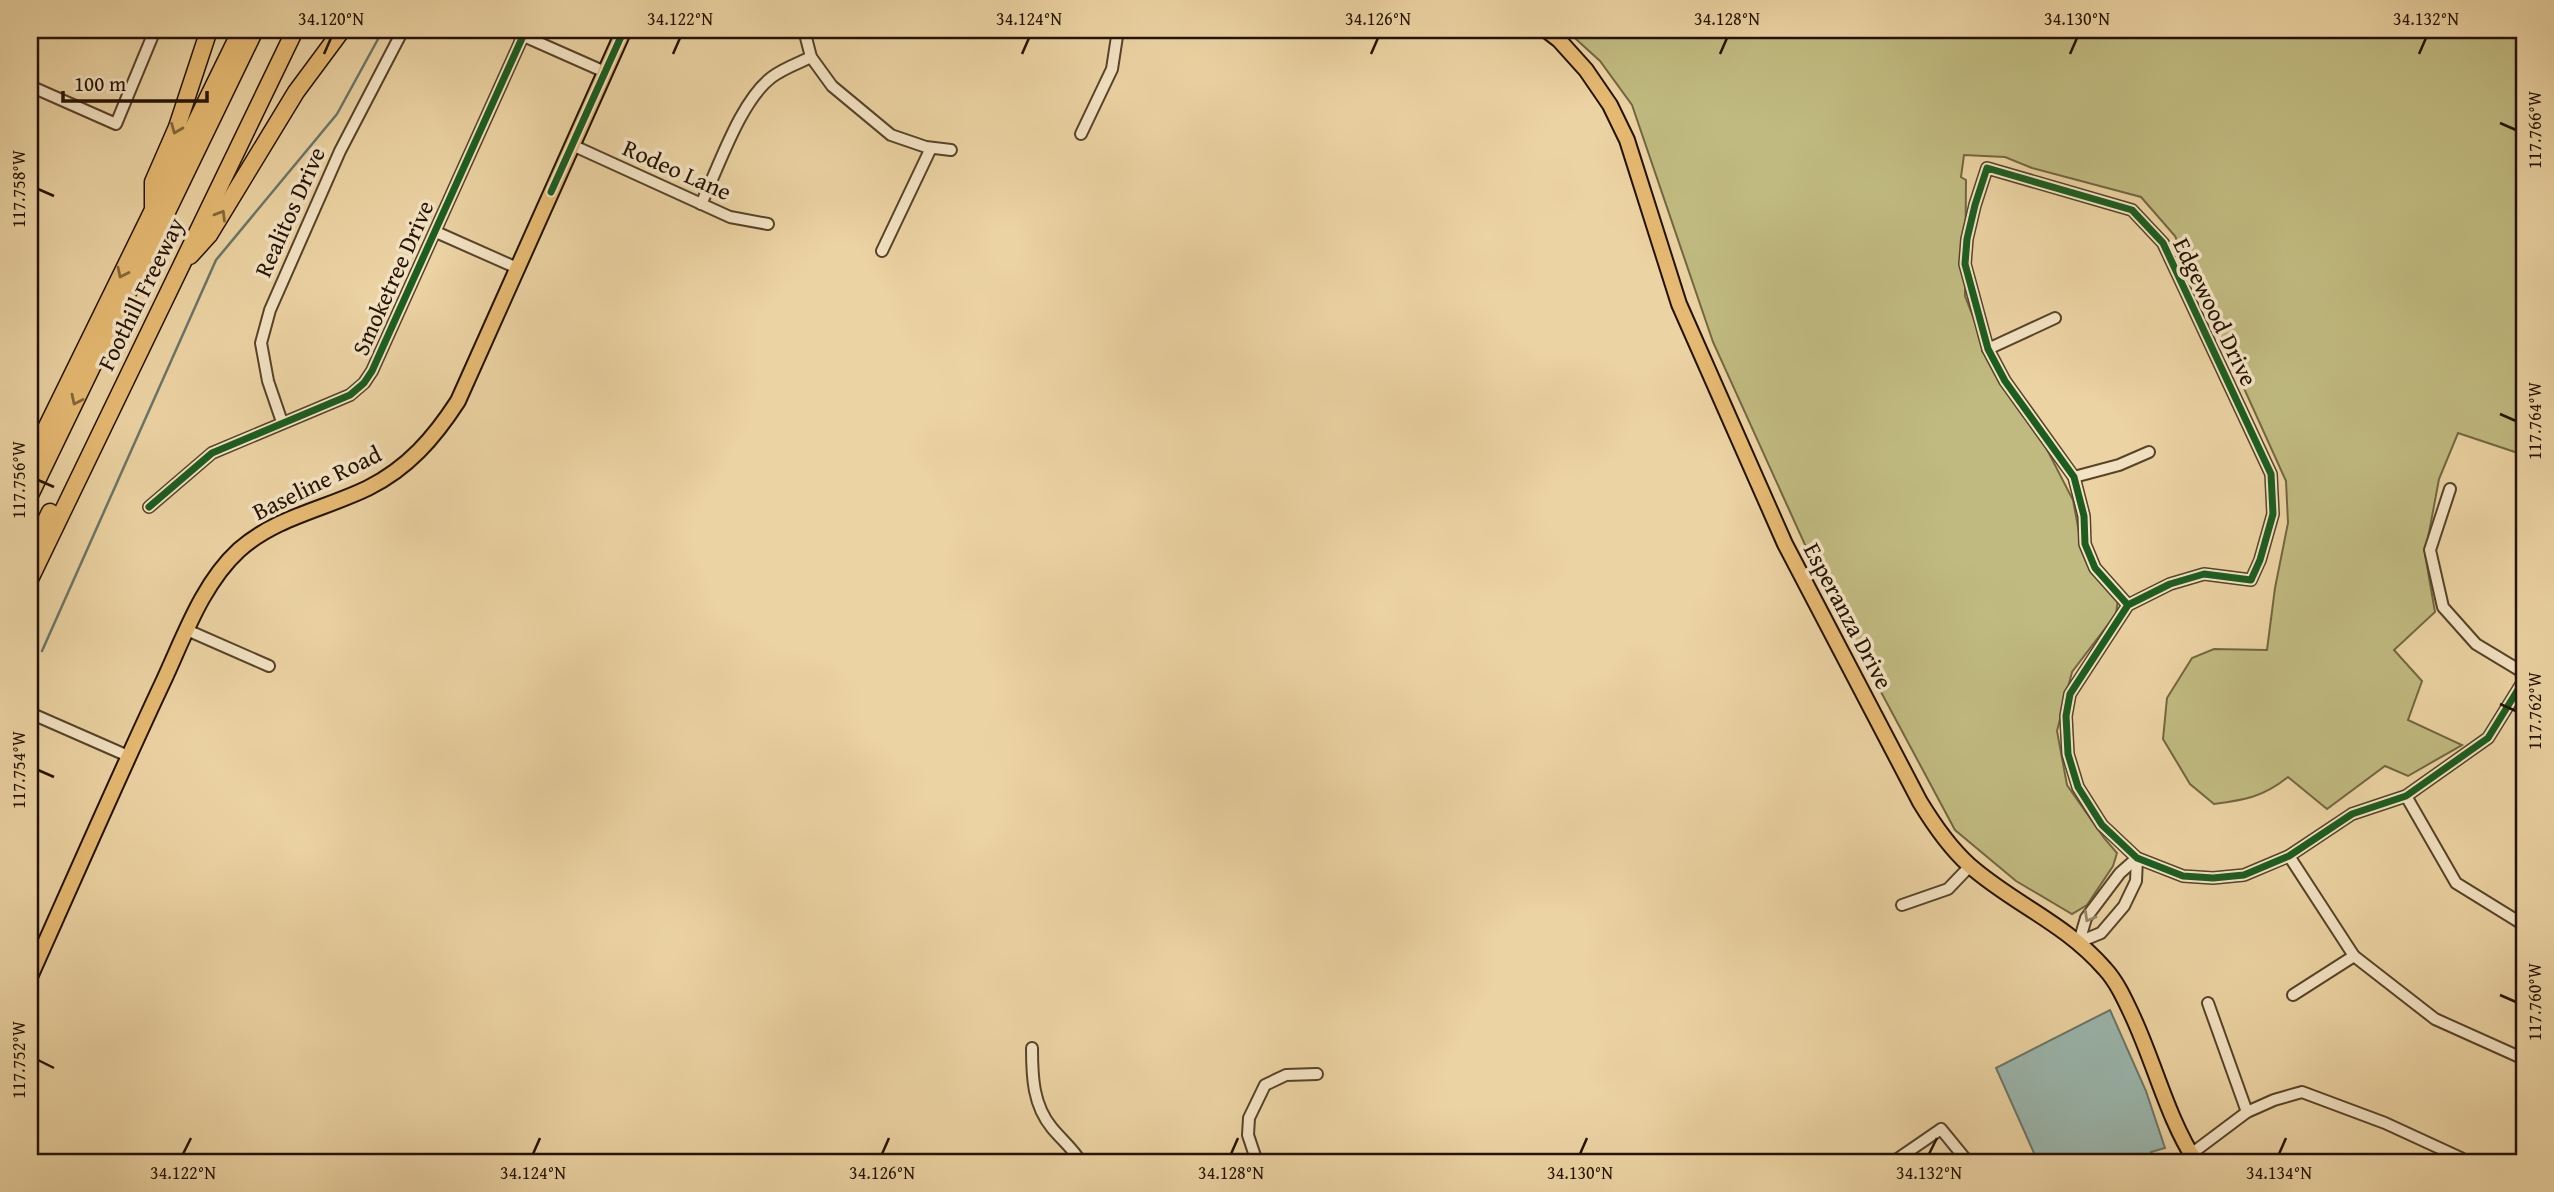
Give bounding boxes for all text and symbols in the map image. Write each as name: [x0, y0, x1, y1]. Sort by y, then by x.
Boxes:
text: 34.120°N: [298, 5, 364, 32]
text: 34.122°N: [647, 5, 713, 32]
text: 34.124°N: [996, 5, 1062, 32]
text: 34.126°N: [1345, 5, 1411, 32]
text: 34.128°N: [1694, 5, 1760, 32]
text: 34.130°N: [2044, 5, 2110, 32]
text: 34.132°N: [2393, 5, 2459, 32]
scale bar: [63, 60, 206, 104]
text: 100 m: [74, 68, 126, 99]
text: 117.766°W: [2521, 90, 2548, 169]
one-way arrow: [170, 122, 184, 134]
street label: Rodeo Lane: [617, 130, 737, 209]
street label: Realitos Drive: [245, 141, 334, 283]
text: 117.758°W: [5, 149, 32, 228]
street label: Smoketree Drive: [343, 195, 442, 361]
one-way arrow: [213, 209, 226, 222]
street label: Foothill Freeway: [88, 211, 193, 376]
street label: Edgewood Drive: [2164, 232, 2267, 392]
one-way arrow: [117, 266, 131, 278]
text: 117.764°W: [2521, 381, 2548, 460]
one-way arrow: [70, 393, 84, 405]
street label: Baseline Road: [246, 436, 387, 529]
text: 117.756°W: [5, 440, 32, 519]
street label: Esperanza Drive: [1795, 536, 1902, 695]
text: 117.762°W: [2521, 671, 2548, 750]
text: 117.754°W: [5, 730, 32, 809]
one-way arrow: [2085, 909, 2098, 922]
text: 117.760°W: [2521, 962, 2548, 1041]
text: 117.752°W: [5, 1020, 32, 1099]
text: 34.122°N: [150, 1159, 216, 1186]
text: 34.124°N: [500, 1159, 566, 1186]
text: 34.126°N: [849, 1159, 915, 1186]
text: 34.128°N: [1198, 1159, 1264, 1186]
text: 34.130°N: [1547, 1159, 1613, 1186]
text: 34.132°N: [1896, 1159, 1962, 1186]
text: 34.134°N: [2246, 1159, 2312, 1186]

